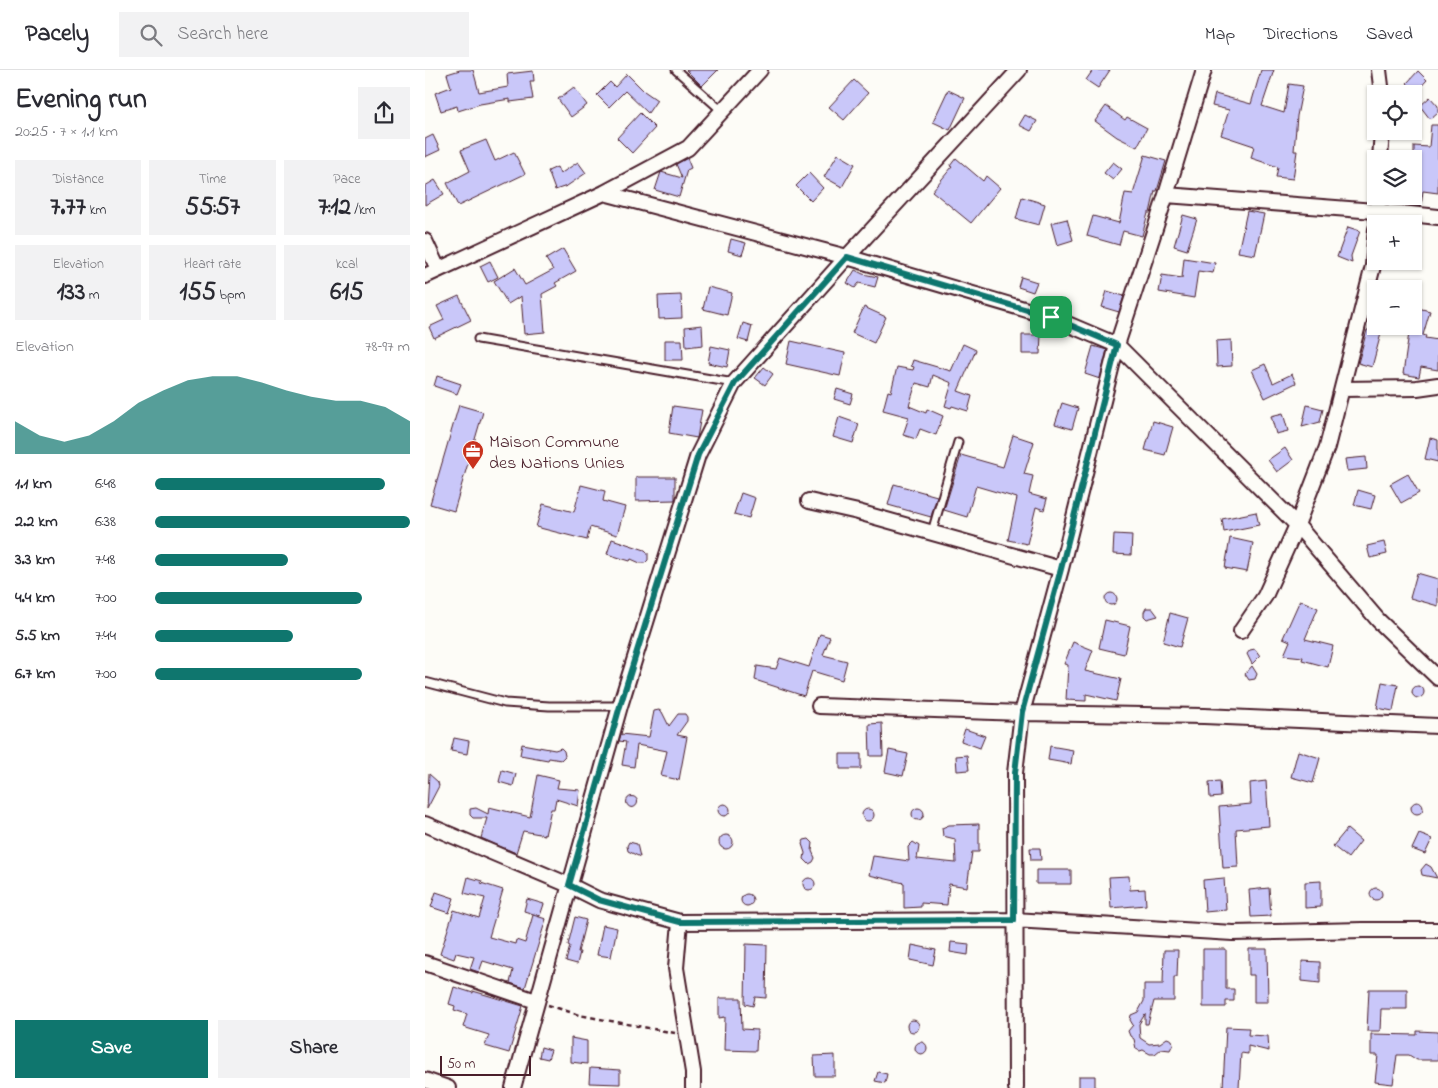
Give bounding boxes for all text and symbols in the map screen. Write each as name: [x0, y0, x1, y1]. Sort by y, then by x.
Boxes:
search box: [119, 12, 469, 57]
text: Pacely: [25, 17, 89, 52]
icon: search: [137, 21, 165, 49]
text: Search here: [177, 21, 268, 48]
text: Map: [1205, 22, 1235, 48]
text: Directions: [1263, 22, 1338, 48]
text: Saved: [1366, 22, 1413, 48]
text: Evening run: [15, 80, 147, 121]
map controls: [1367, 85, 1422, 335]
button: locate: [1367, 85, 1422, 140]
button: share: [358, 87, 410, 139]
text: 20:25 · 7 × 1.1 km: [15, 120, 118, 144]
button: layers: [1367, 150, 1422, 205]
text: Distance: [52, 169, 104, 190]
text: Time: [199, 169, 226, 190]
text: Pace: [333, 169, 360, 190]
text: 7.77: [50, 190, 86, 226]
text: 55:57: [185, 190, 240, 226]
text: 7:12: [318, 190, 351, 226]
text: km: [86, 200, 106, 221]
text: /km: [351, 200, 376, 221]
button: +: [1367, 215, 1422, 270]
text: Elevation: [52, 254, 104, 275]
text: Heart rate: [184, 254, 241, 275]
text: kcal: [336, 254, 358, 275]
text: 133: [57, 275, 85, 311]
text: 155: [180, 275, 216, 311]
text: 615: [330, 275, 363, 311]
button: −: [1367, 280, 1422, 335]
text: m: [85, 285, 100, 306]
text: bpm: [216, 285, 245, 306]
pin: [1030, 296, 1072, 338]
icon: arrive: [1037, 303, 1065, 331]
text: Elevation: [15, 335, 74, 359]
text: 78–97 m: [365, 335, 410, 359]
place label: Maison Commune des Nations Unies: [489, 430, 625, 477]
office icon: Maison Commune des Nations Unies: [461, 439, 485, 470]
text: 1.1 km: [15, 472, 52, 496]
text: 6:48: [95, 472, 116, 496]
text: 2.2 km: [15, 510, 58, 534]
text: 6:38: [95, 510, 116, 534]
text: 3.3 km: [15, 548, 55, 572]
text: 7:48: [95, 548, 116, 572]
text: 4.4 km: [15, 586, 55, 610]
text: 7:00: [95, 586, 117, 610]
text: 5.5 km: [15, 624, 60, 648]
text: 7:44: [95, 624, 116, 648]
text: 6.7 km: [15, 662, 55, 686]
text: 7:00: [95, 662, 117, 686]
button: Save: [15, 1020, 208, 1078]
button: Share: [218, 1020, 410, 1078]
scale bar: [440, 1053, 531, 1076]
text: 50 m: [447, 1054, 475, 1075]

